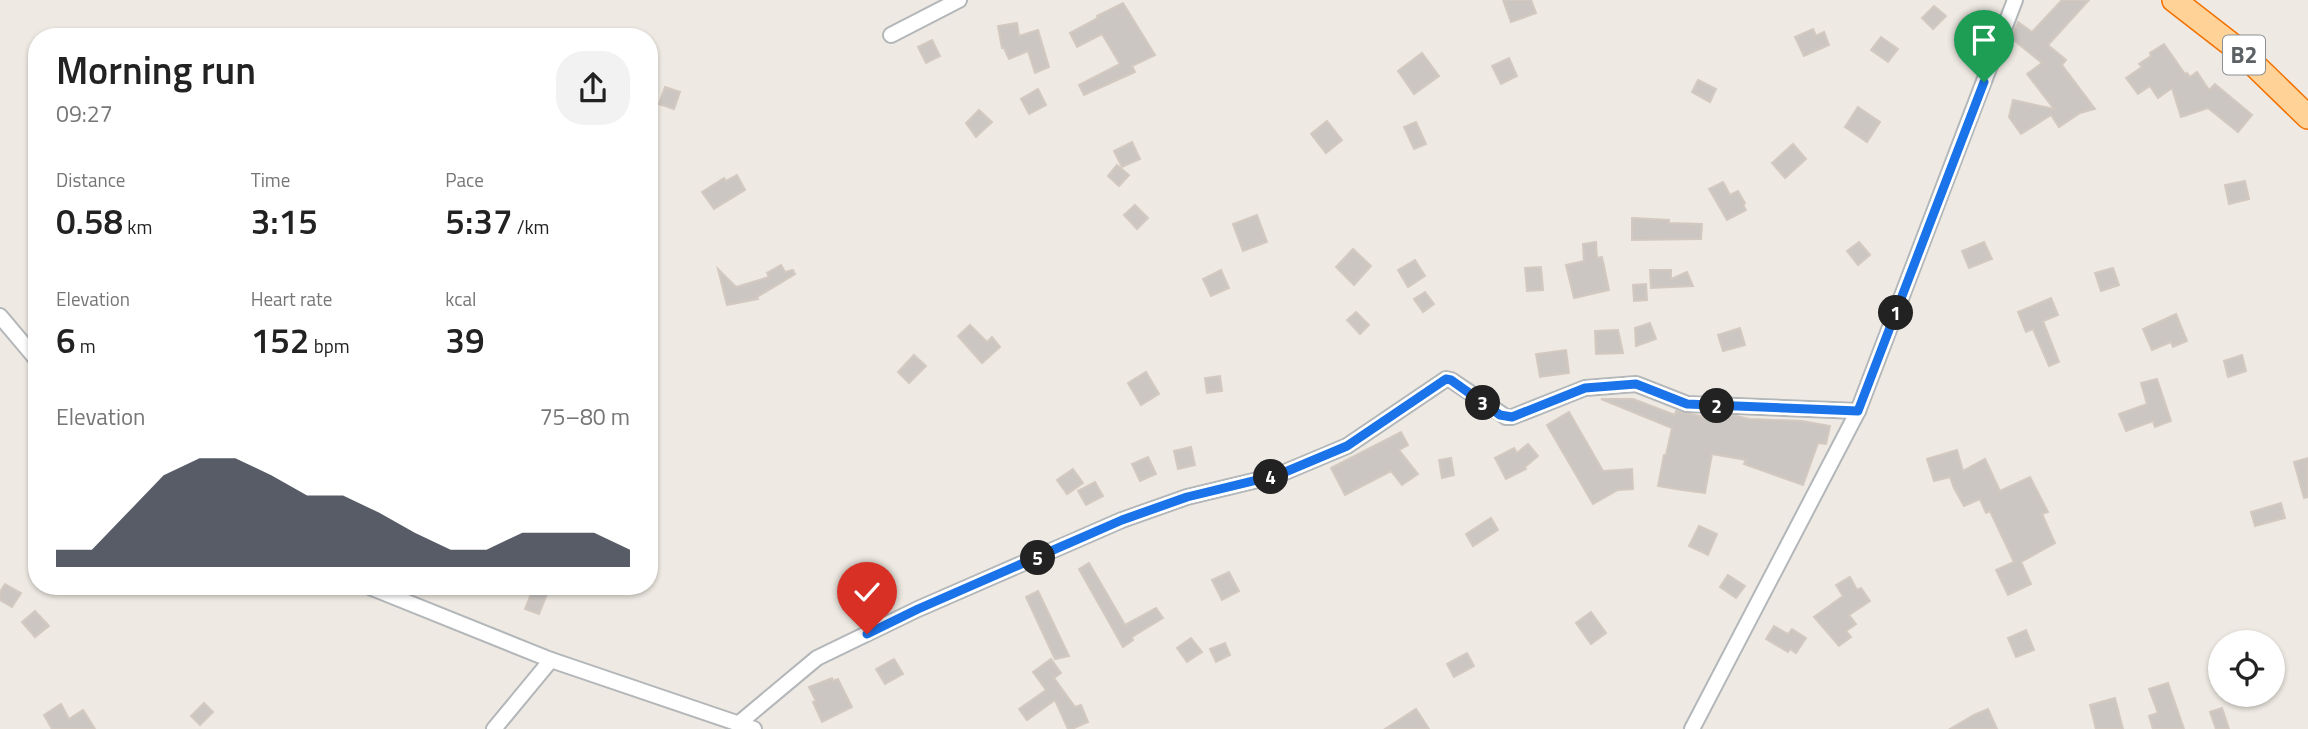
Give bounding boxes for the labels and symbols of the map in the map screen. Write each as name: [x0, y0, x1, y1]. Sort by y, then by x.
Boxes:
pin: [1954, 10, 2014, 82]
road number: B2: [2223, 36, 2265, 74]
pin: 1: [1878, 296, 1913, 330]
pin: 3: [1466, 386, 1500, 420]
pin: 2: [1700, 388, 1734, 424]
pin: 4: [1254, 460, 1288, 494]
pin: 5: [1020, 540, 1056, 576]
pin: [837, 562, 897, 634]

